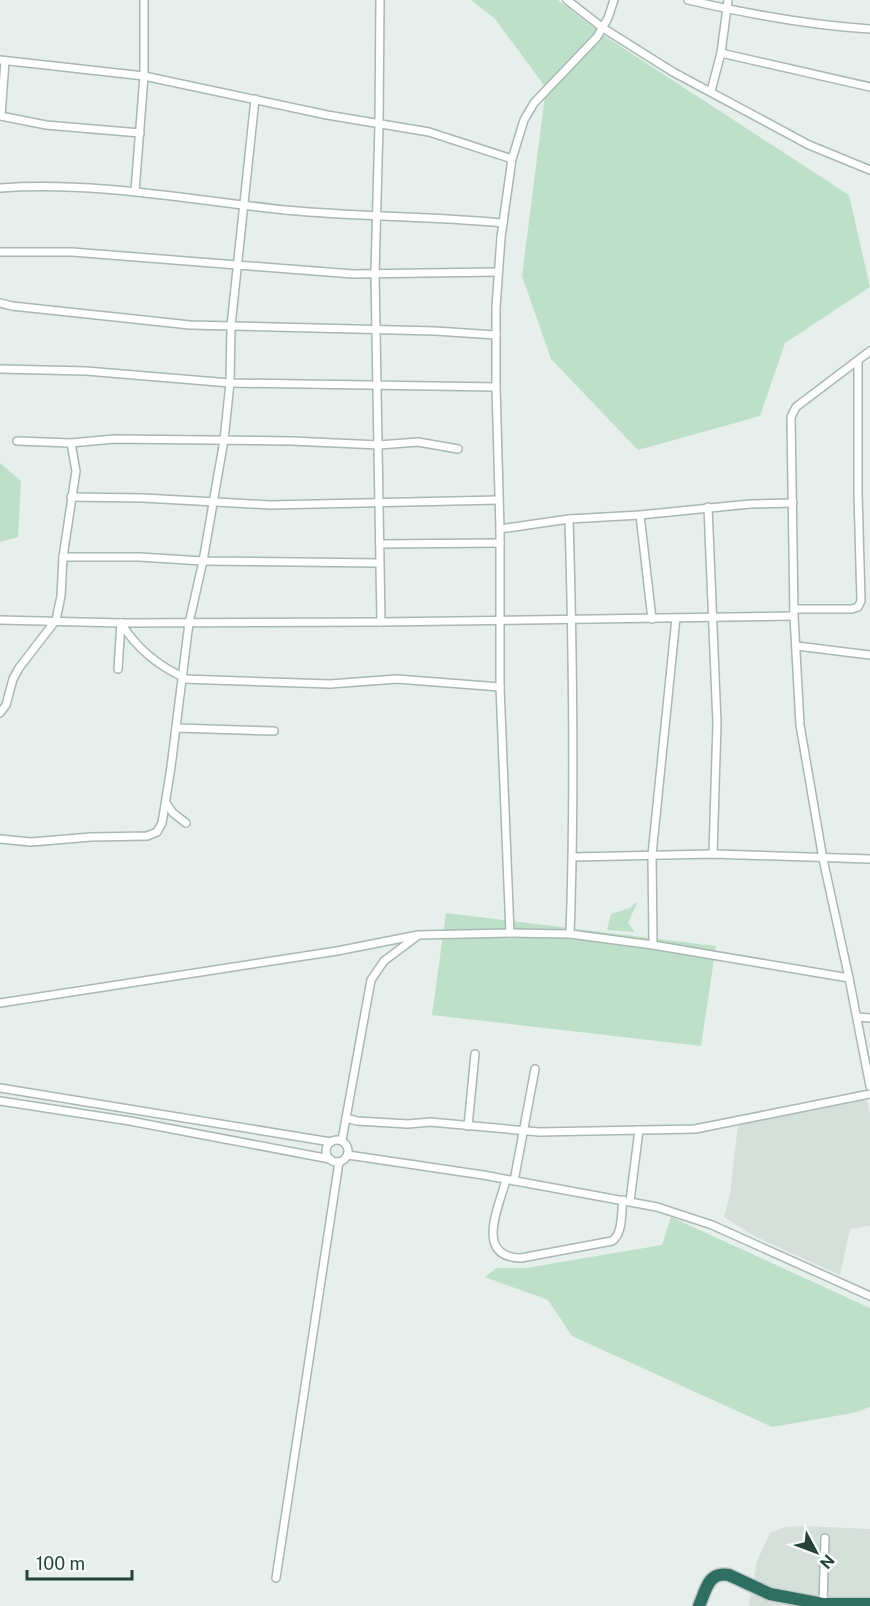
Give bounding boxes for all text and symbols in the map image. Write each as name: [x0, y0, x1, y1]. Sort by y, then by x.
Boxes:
north arrow: [786, 1522, 846, 1582]
scale bar: [27, 1543, 132, 1581]
text: N: [816, 1551, 838, 1572]
text: 100 m: [36, 1553, 85, 1574]

